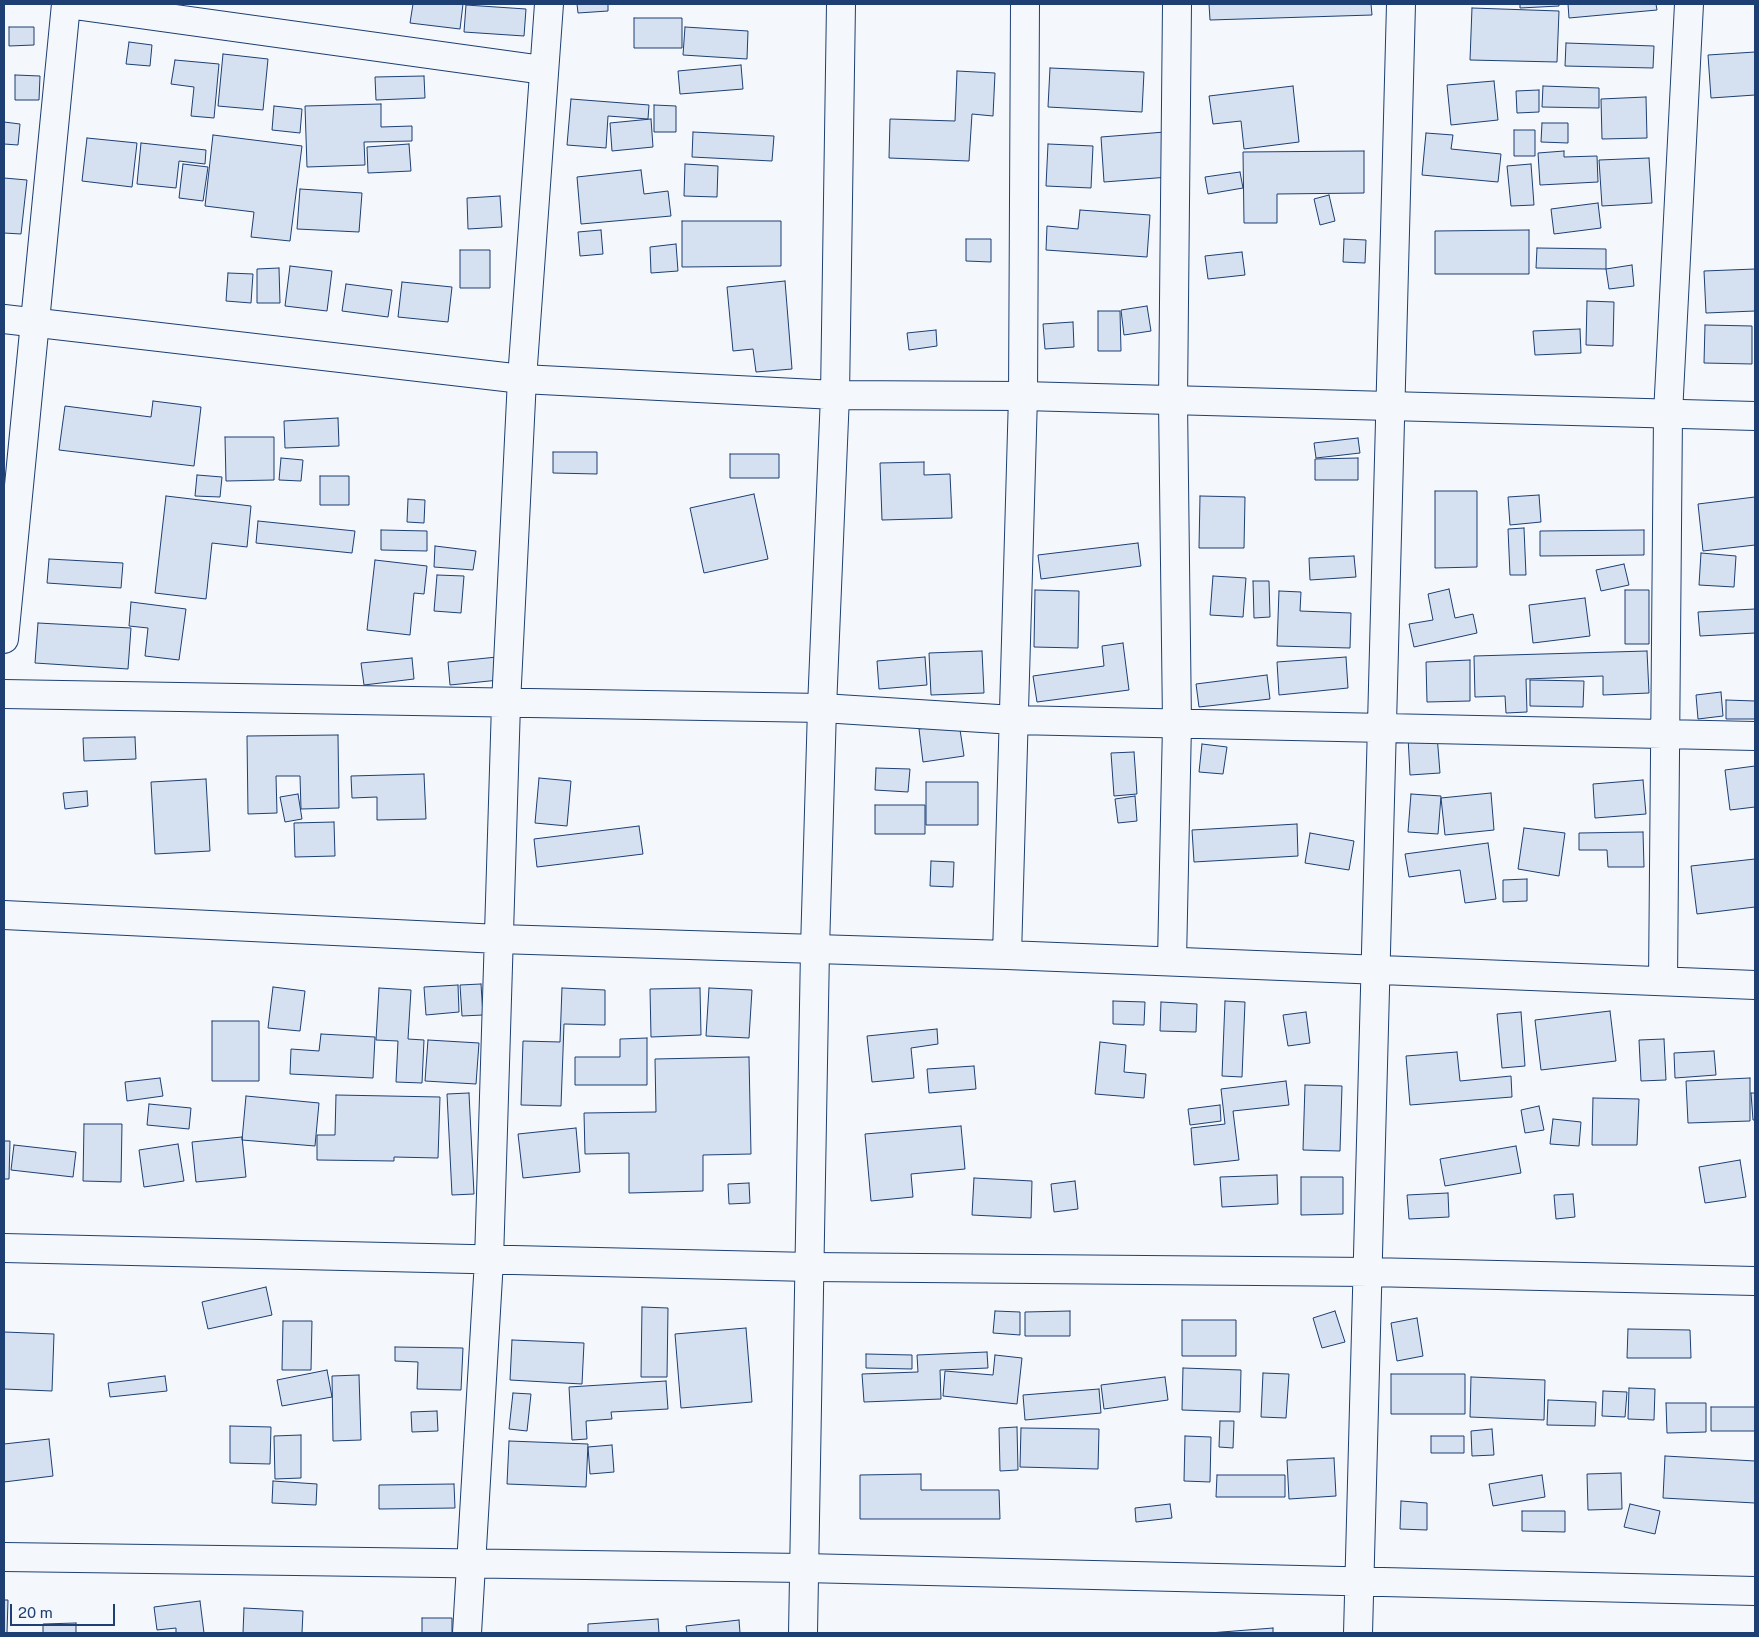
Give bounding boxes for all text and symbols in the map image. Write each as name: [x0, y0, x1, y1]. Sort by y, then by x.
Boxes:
scale bar: [12, 1594, 118, 1626]
text: 20 m: [18, 1604, 53, 1621]

